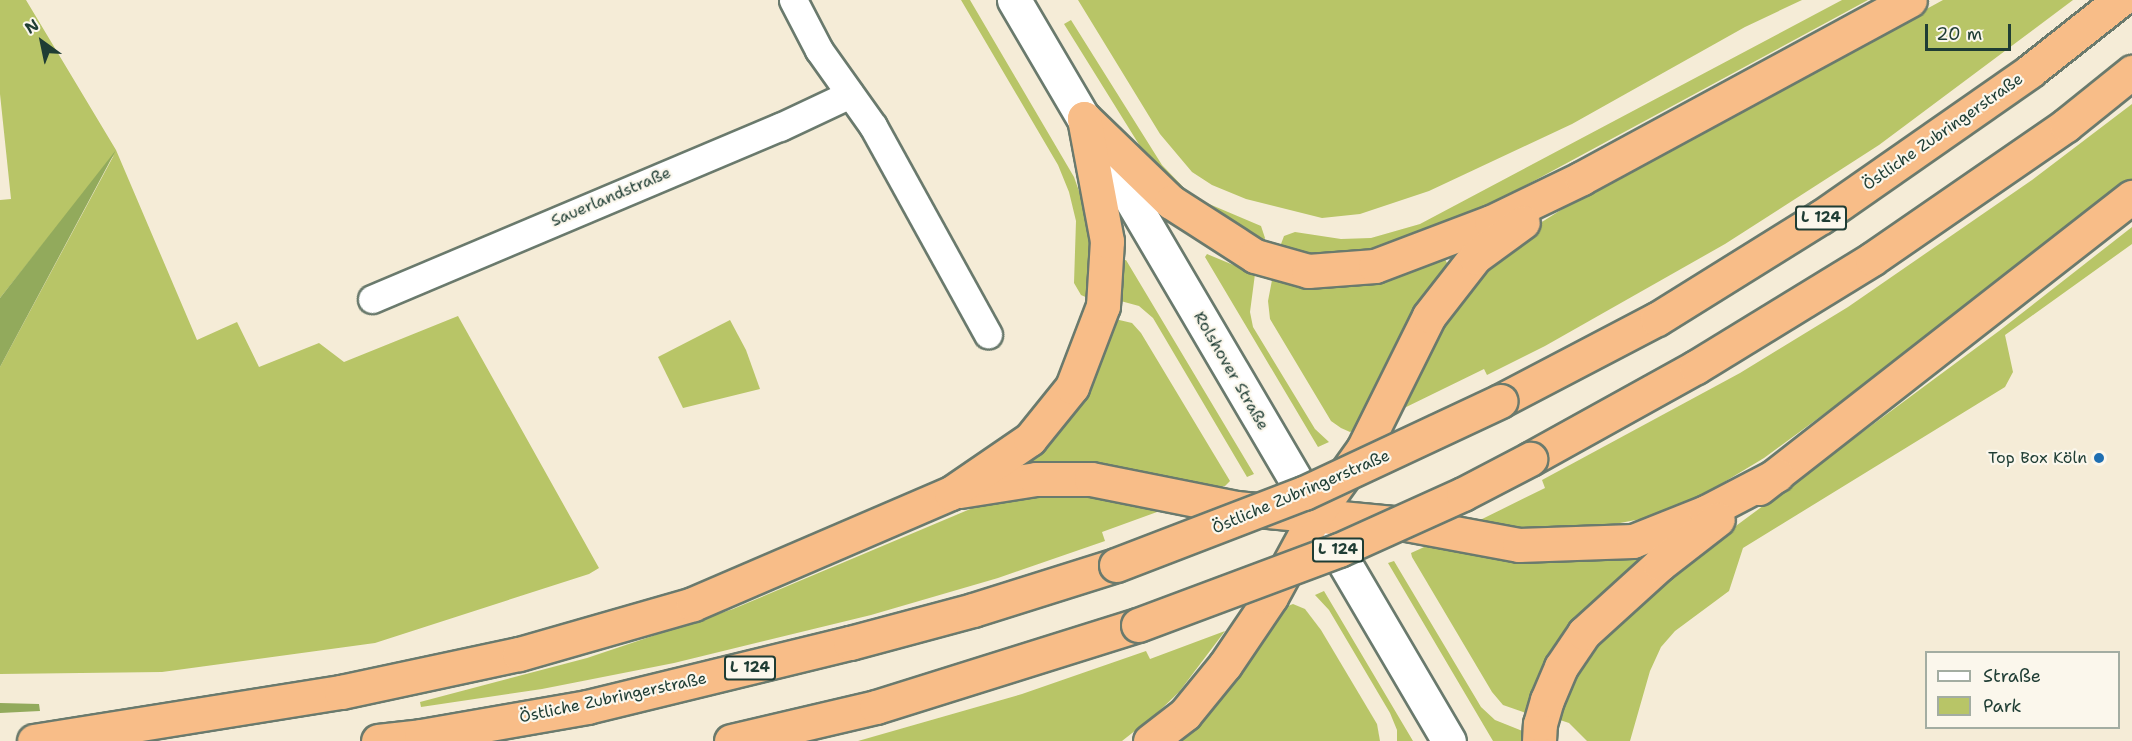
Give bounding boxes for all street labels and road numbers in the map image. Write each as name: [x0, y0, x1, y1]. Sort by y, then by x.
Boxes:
street label: Östliche Zubringerstraße: [1859, 69, 2027, 195]
street label: Sauerlandstraße: [548, 163, 674, 231]
road number: L 124: [1794, 206, 1848, 230]
street label: Rolshover Straße: [1189, 308, 1273, 434]
street label: Östliche Zubringerstraße: [1209, 446, 1393, 538]
road number: L 124: [1311, 538, 1365, 562]
road number: L 124: [723, 656, 777, 680]
street label: Östliche Zubringerstraße: [518, 669, 708, 727]

